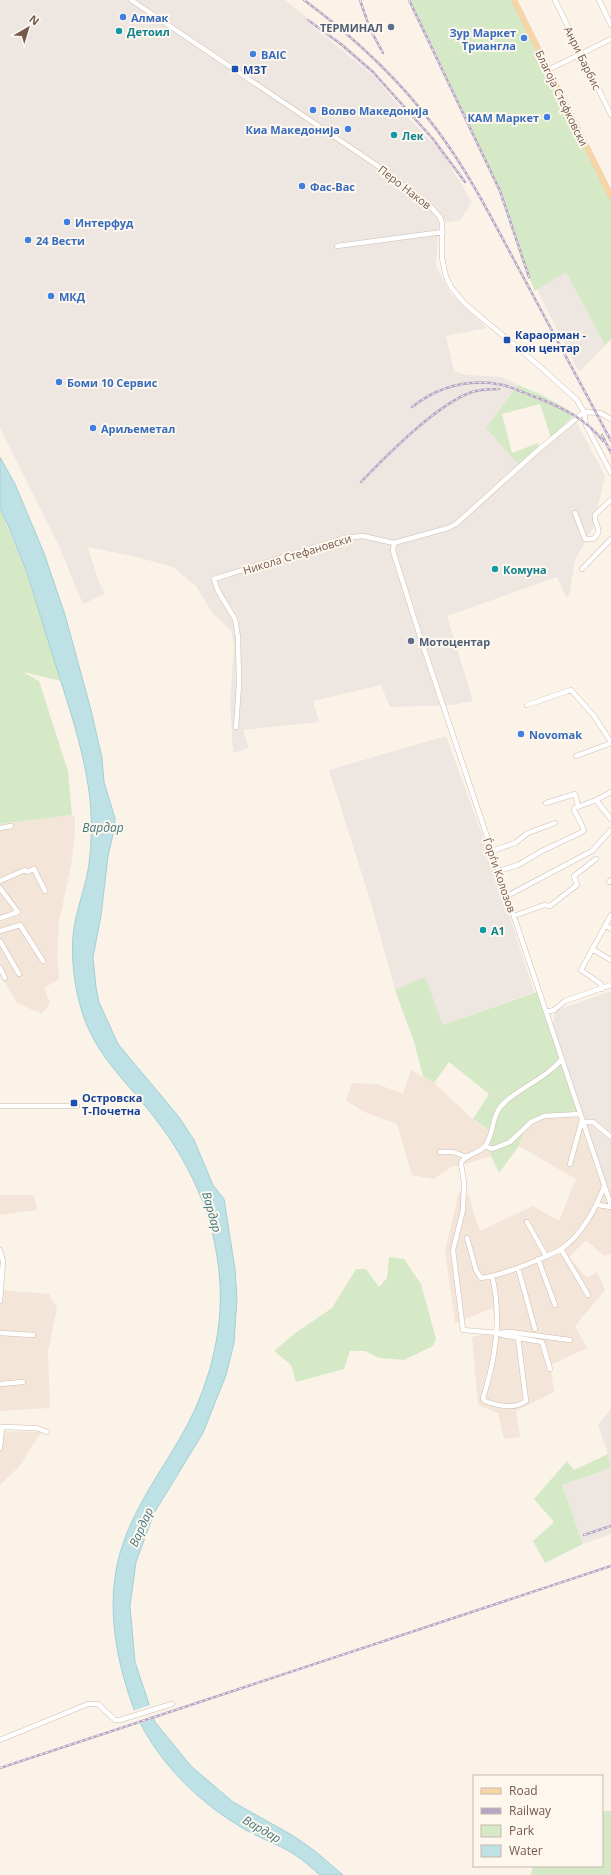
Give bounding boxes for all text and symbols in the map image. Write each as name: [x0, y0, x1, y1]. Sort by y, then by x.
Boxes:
north arrow: [8, 8, 48, 48]
place label: Алмак: [131, 10, 169, 25]
text: N: [26, 11, 43, 28]
marker: Алмак: [118, 12, 128, 22]
place label: ТЕРМИНАЛ: [320, 20, 383, 35]
marker: ТЕРМИНАЛ: [386, 22, 396, 32]
place label: Детоил: [127, 24, 170, 39]
street label: Анри Барбис: [561, 24, 605, 92]
place label: Зур Маркет Триангла: [449, 25, 516, 53]
marker: Детоил: [114, 26, 124, 36]
marker: Зур Маркет Триангла: [519, 33, 529, 43]
place label: BAIC: [261, 47, 287, 62]
street label: Благоја Стефковски: [532, 48, 592, 148]
marker: BAIC: [248, 49, 258, 59]
place label: МЗТ: [243, 62, 267, 77]
marker: МЗТ: [230, 64, 240, 74]
place label: Волво Македонија: [321, 103, 429, 118]
marker: Волво Македонија: [308, 105, 318, 115]
place label: КАМ Маркет: [467, 110, 539, 125]
marker: КАМ Маркет: [542, 112, 552, 122]
place label: Киа Македонија: [246, 122, 340, 137]
marker: Киа Македонија: [343, 124, 353, 134]
place label: Лек: [402, 128, 424, 143]
marker: Лек: [389, 130, 399, 140]
street label: Перо Наков: [375, 162, 435, 212]
place label: Фас-Вас: [310, 179, 355, 194]
marker: Фас-Вас: [297, 181, 307, 191]
place label: Интерфуд: [75, 215, 134, 230]
marker: Интерфуд: [62, 217, 72, 227]
place label: 24 Вести: [36, 233, 85, 248]
marker: 24 Вести: [23, 235, 33, 245]
place label: МКД: [59, 289, 86, 304]
marker: МКД: [46, 291, 56, 301]
place label: Караорман - кон центар: [515, 327, 586, 355]
marker: Караорман - кон центар: [502, 335, 512, 345]
place label: Боми 10 Сервис: [67, 375, 158, 390]
marker: Боми 10 Сервис: [54, 377, 64, 387]
place label: Ариљеметал: [101, 421, 175, 436]
marker: Ариљеметал: [88, 423, 98, 433]
street label: Никола Стефановски: [241, 530, 353, 578]
place label: Комуна: [503, 562, 547, 577]
marker: Комуна: [490, 564, 500, 574]
place label: Мотоцентар: [419, 634, 490, 649]
marker: Мотоцентар: [406, 636, 416, 646]
place label: Novomak: [529, 727, 582, 742]
marker: Novomak: [516, 729, 526, 739]
water label: Вардар: [82, 819, 124, 836]
street label: Ѓорѓи Колозов: [480, 836, 520, 914]
place label: А1: [491, 923, 505, 938]
marker: А1: [478, 925, 488, 935]
place label: Островска Т-Почетна: [82, 1090, 142, 1118]
marker: Островска Т-Почетна: [69, 1098, 79, 1108]
water label: Вардар: [198, 1190, 226, 1234]
water label: Вардар: [125, 1505, 157, 1549]
legend: [473, 1775, 603, 1867]
text: Road: [509, 1782, 538, 1799]
text: Railway: [509, 1802, 552, 1819]
water label: Вардар: [240, 1811, 284, 1847]
text: Park: [509, 1822, 535, 1839]
text: Water: [509, 1842, 543, 1859]

